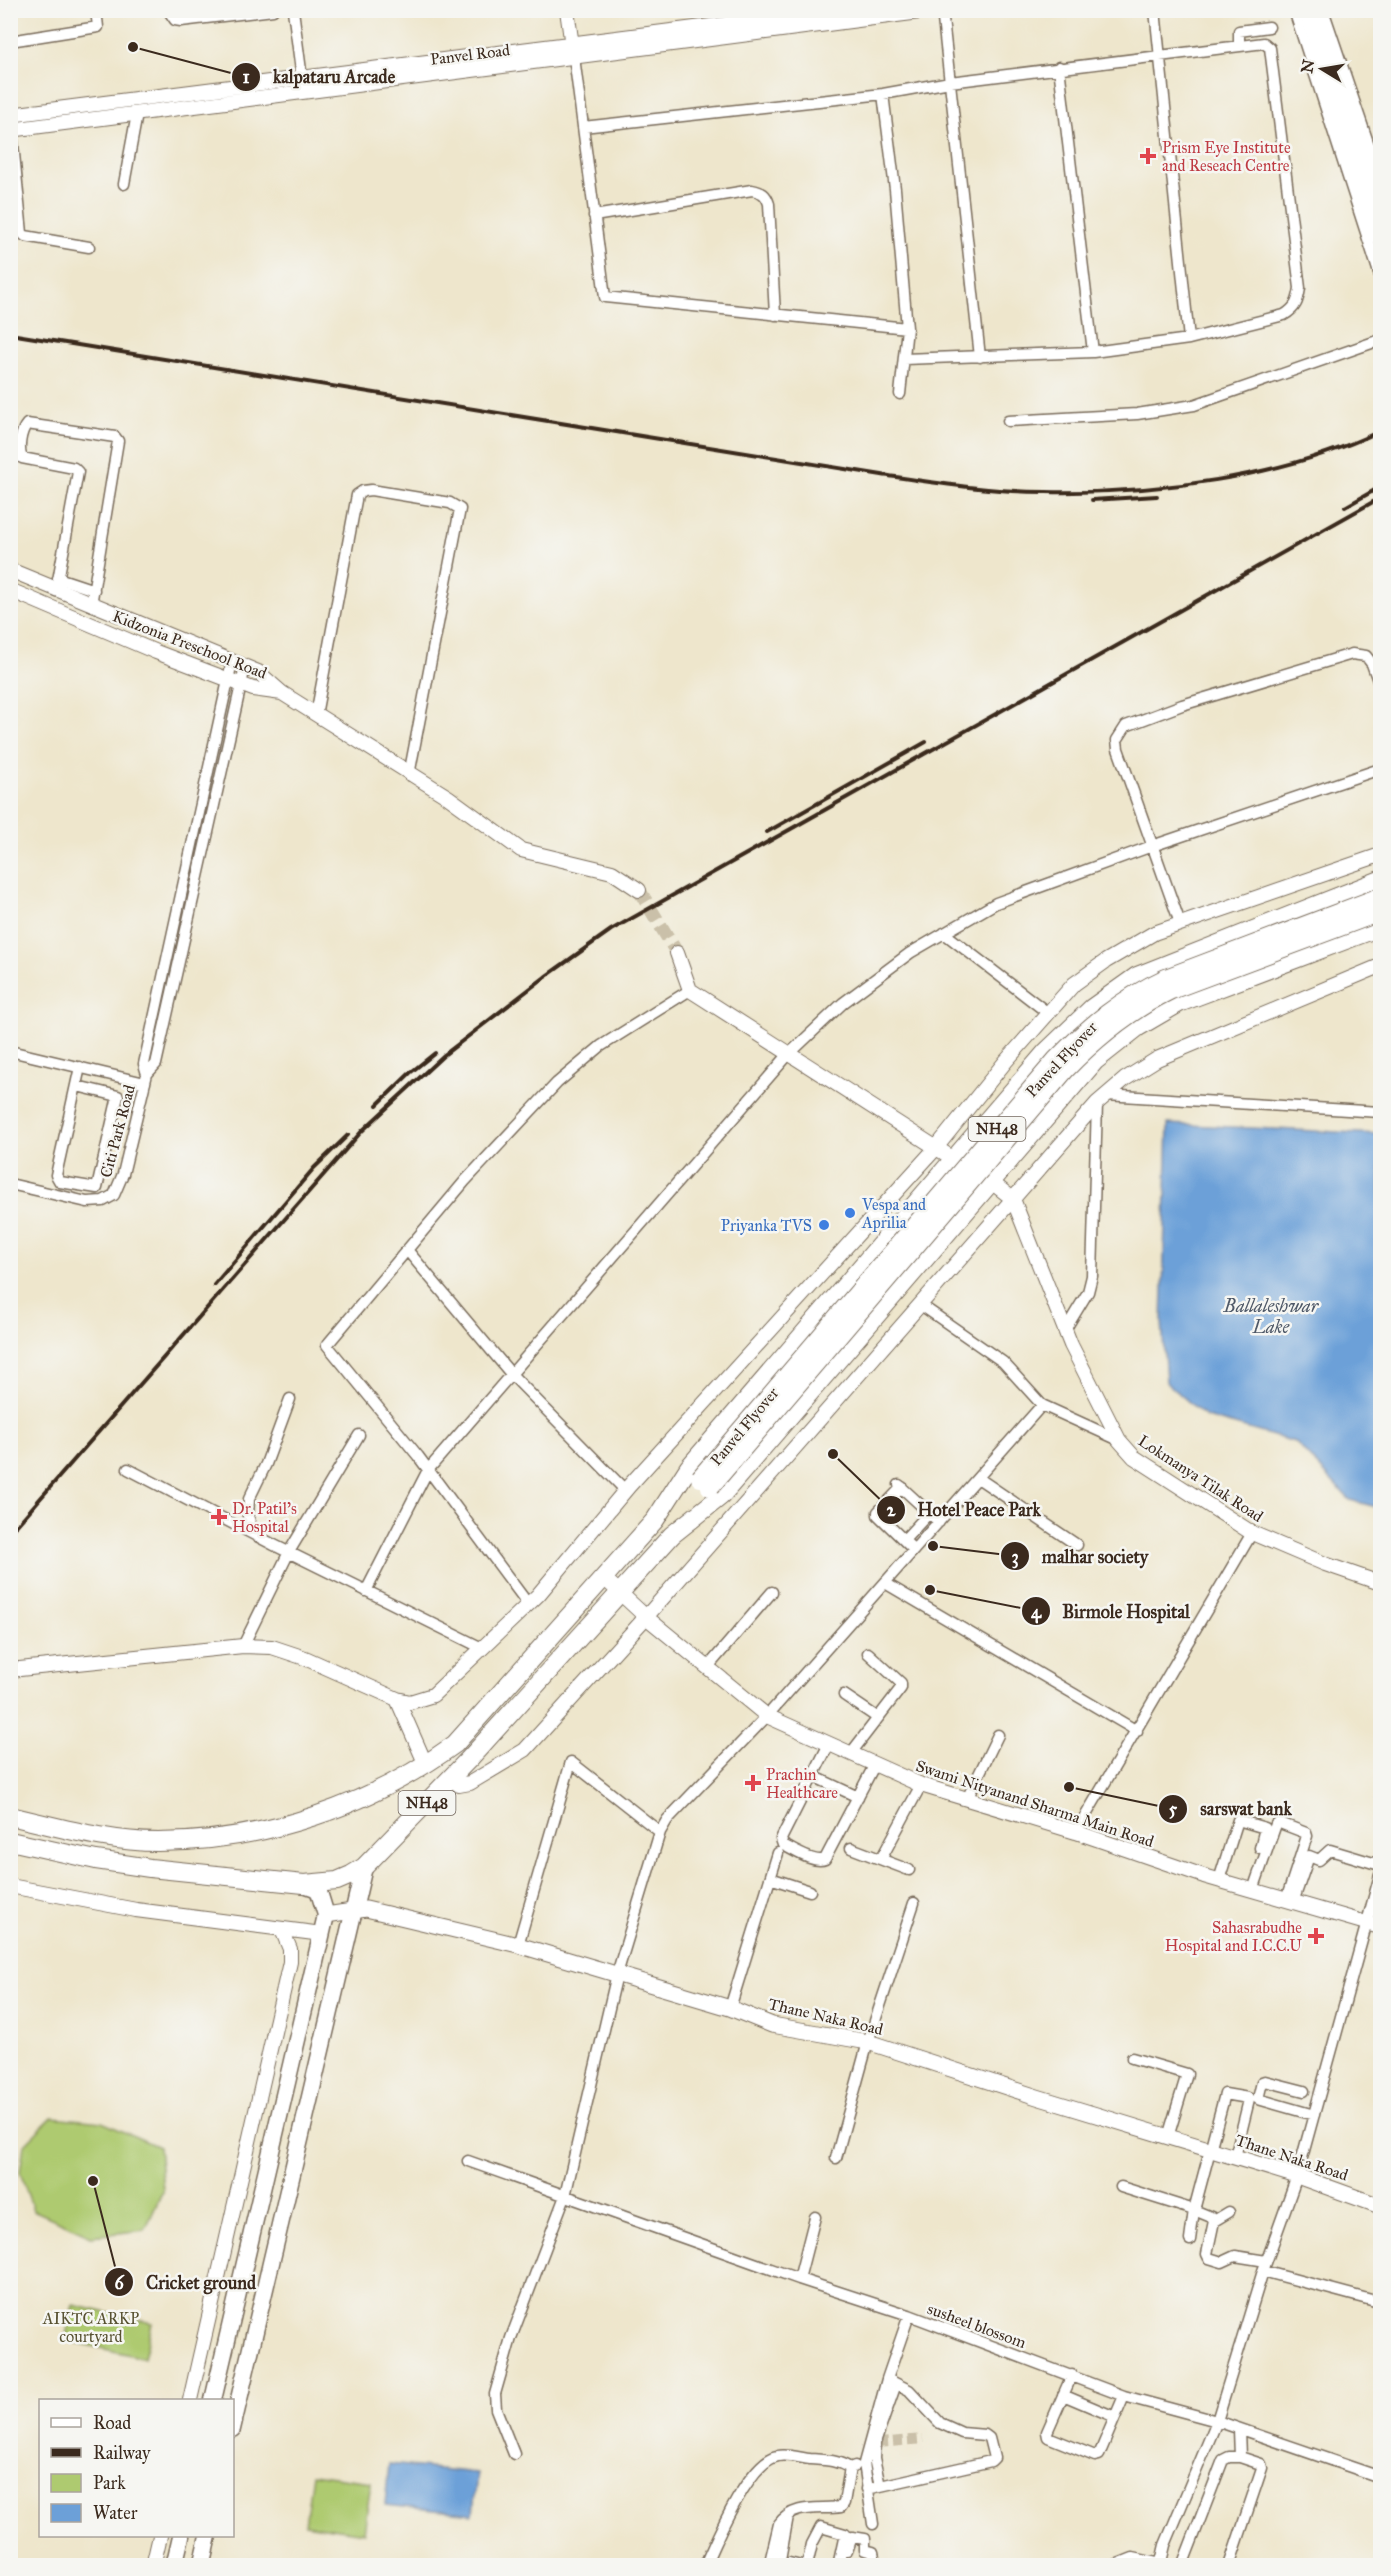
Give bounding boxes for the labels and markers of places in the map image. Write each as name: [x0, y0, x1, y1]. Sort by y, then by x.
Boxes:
callout: kalpataru Arcade: [231, 59, 407, 95]
place label: Prism Eye Institute and Reseach Centre: [1162, 138, 1291, 175]
marker: Prism Eye Institute and Reseach Centre: [1139, 147, 1157, 165]
place label: Vespa and Aprilia: [861, 1195, 926, 1232]
marker: Vespa and Aprilia: [843, 1206, 857, 1220]
place label: Priyanka TVS: [721, 1216, 812, 1235]
marker: Priyanka TVS: [817, 1218, 831, 1232]
callout: Hotel Peace Park: [876, 1492, 1053, 1528]
place label: Dr. Patil's Hospital: [232, 1499, 297, 1536]
marker: Dr. Patil's Hospital: [210, 1508, 228, 1526]
callout: malhar society: [1000, 1538, 1160, 1574]
callout: Birmole Hospital: [1021, 1593, 1202, 1629]
place label: Prachin Healthcare: [766, 1765, 838, 1802]
marker: Prachin Healthcare: [744, 1774, 762, 1792]
callout: sarswat bank: [1158, 1791, 1303, 1827]
place label: Sahasrabudhe Hospital and I.C.C.U: [1165, 1918, 1302, 1955]
marker: Sahasrabudhe Hospital and I.C.C.U: [1307, 1927, 1325, 1945]
callout: Cricket ground: [104, 2264, 268, 2300]

